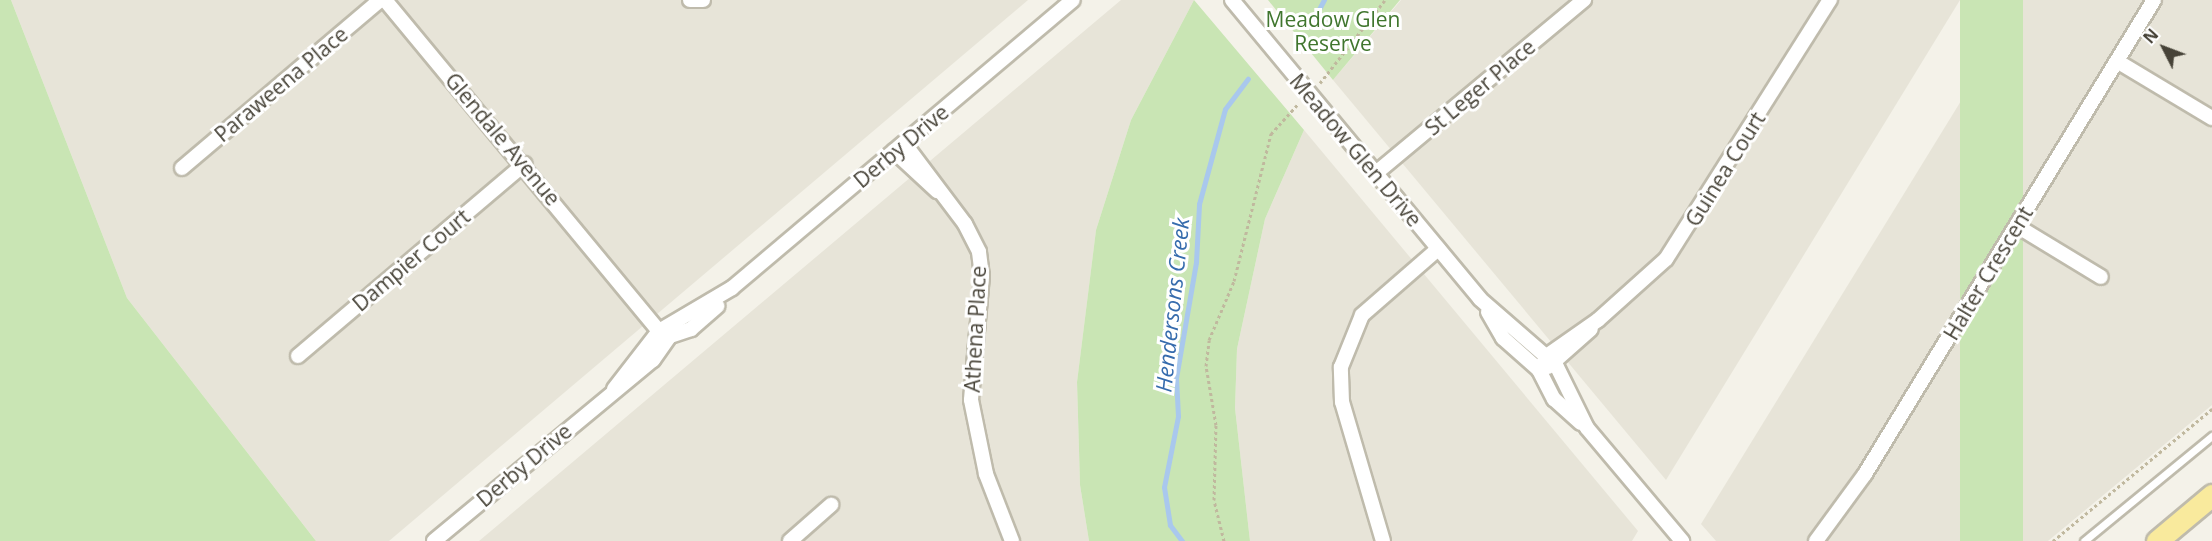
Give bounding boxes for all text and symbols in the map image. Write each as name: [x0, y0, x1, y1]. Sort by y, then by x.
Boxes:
park label: Meadow Glen Reserve: [1266, 6, 1400, 56]
north arrow: [2134, 18, 2194, 78]
street label: Paraweena Place: [209, 21, 353, 147]
text: N: [2138, 24, 2163, 48]
street label: St Leger Place: [1420, 34, 1540, 140]
street label: Glendale Avenue: [440, 68, 566, 210]
street label: Meadow Glen Drive: [1285, 68, 1427, 232]
street label: Derby Drive: [849, 99, 953, 193]
street label: Guinea Court: [1680, 107, 1770, 231]
street label: Halter Crescent: [1938, 202, 2038, 344]
street label: Dampier Court: [347, 204, 475, 316]
water label: Hendersons Creek: [1150, 217, 1194, 393]
street label: Athena Place: [959, 265, 991, 393]
street label: Derby Drive: [472, 418, 576, 512]

